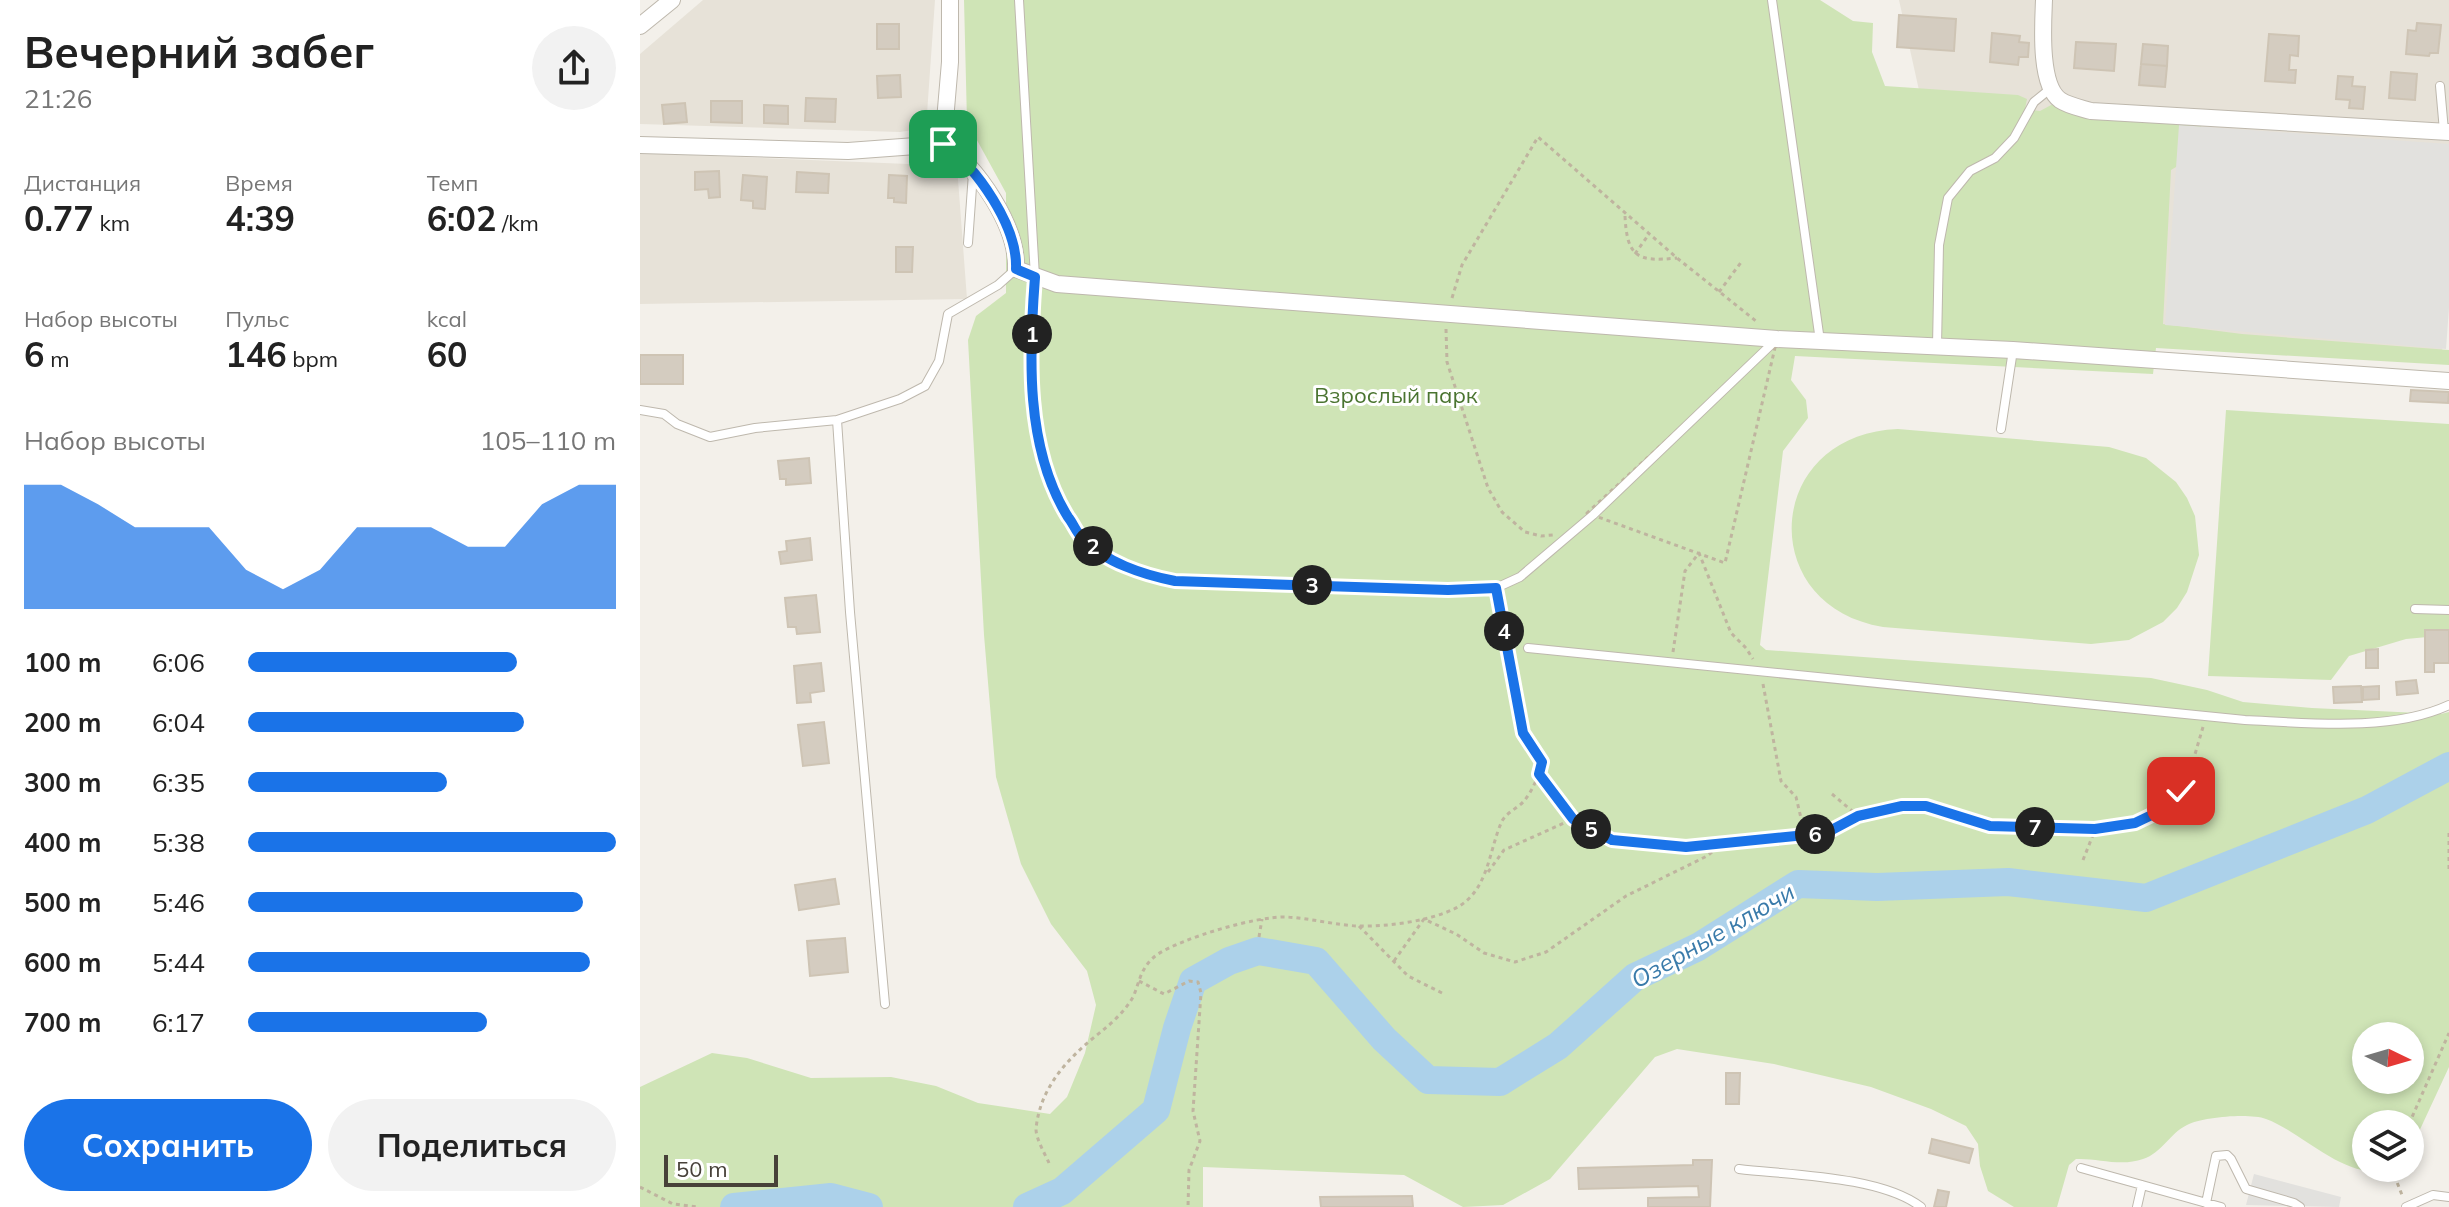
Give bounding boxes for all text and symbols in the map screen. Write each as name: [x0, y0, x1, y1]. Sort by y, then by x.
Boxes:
text: Вечерний забег: [24, 24, 374, 79]
button: share: [532, 26, 616, 110]
text: 21:26: [24, 82, 92, 115]
pin: [909, 110, 977, 178]
icon: arrive: [921, 122, 965, 166]
text: Дистанция: [24, 169, 141, 197]
text: Время: [225, 169, 293, 197]
text: Темп: [427, 169, 478, 197]
text: 0.77: [24, 197, 94, 240]
text: 4:39: [225, 197, 295, 240]
text: 6:02: [427, 197, 496, 240]
text: km: [94, 209, 130, 237]
text: /km: [496, 209, 539, 237]
text: Набор высоты: [24, 305, 178, 333]
text: Пульс: [225, 305, 290, 333]
text: kcal: [427, 305, 467, 333]
pin: 1: [1012, 314, 1052, 354]
text: 1: [1025, 320, 1039, 348]
text: 6: [24, 333, 44, 376]
text: 146: [225, 333, 287, 376]
text: 60: [427, 333, 467, 376]
text: m: [44, 345, 69, 373]
text: bpm: [287, 345, 338, 373]
park label: Взрослый парк: [1314, 381, 1478, 409]
text: Набор высоты: [24, 424, 206, 457]
text: 105–110 m: [480, 424, 616, 457]
pin: 2: [1073, 526, 1113, 566]
text: 2: [1086, 532, 1100, 560]
pin: 3: [1292, 565, 1332, 605]
text: 3: [1305, 571, 1319, 599]
pin: 4: [1484, 611, 1524, 651]
text: 4: [1497, 617, 1511, 645]
text: 100 m: [24, 646, 101, 679]
text: 6:06: [152, 646, 205, 679]
text: 200 m: [24, 706, 101, 739]
text: 6:04: [152, 706, 205, 739]
pin: [2147, 757, 2215, 825]
text: 300 m: [24, 766, 101, 799]
text: 6:35: [152, 766, 205, 799]
icon: check: [2159, 769, 2203, 813]
pin: 7: [2015, 807, 2055, 847]
pin: 5: [1571, 809, 1611, 849]
text: 7: [2028, 813, 2042, 841]
pin: 6: [1795, 814, 1835, 854]
text: 5: [1584, 815, 1598, 843]
text: 6: [1808, 820, 1822, 848]
text: 400 m: [24, 826, 101, 859]
text: 5:38: [152, 826, 205, 859]
water label: Озерные ключи: [1625, 876, 1800, 994]
text: 500 m: [24, 886, 101, 919]
text: 5:46: [152, 886, 205, 919]
text: 600 m: [24, 946, 101, 979]
text: 5:44: [152, 946, 205, 979]
text: 700 m: [24, 1006, 101, 1039]
text: 6:17: [152, 1006, 205, 1039]
north arrow: [2352, 1022, 2424, 1094]
map controls: [2352, 1022, 2424, 1182]
button: Сохранить: [24, 1099, 312, 1191]
button: Поделиться: [328, 1099, 616, 1191]
button: layers: [2352, 1110, 2424, 1182]
scale bar: [664, 1151, 778, 1187]
text: 50 m: [676, 1155, 727, 1183]

